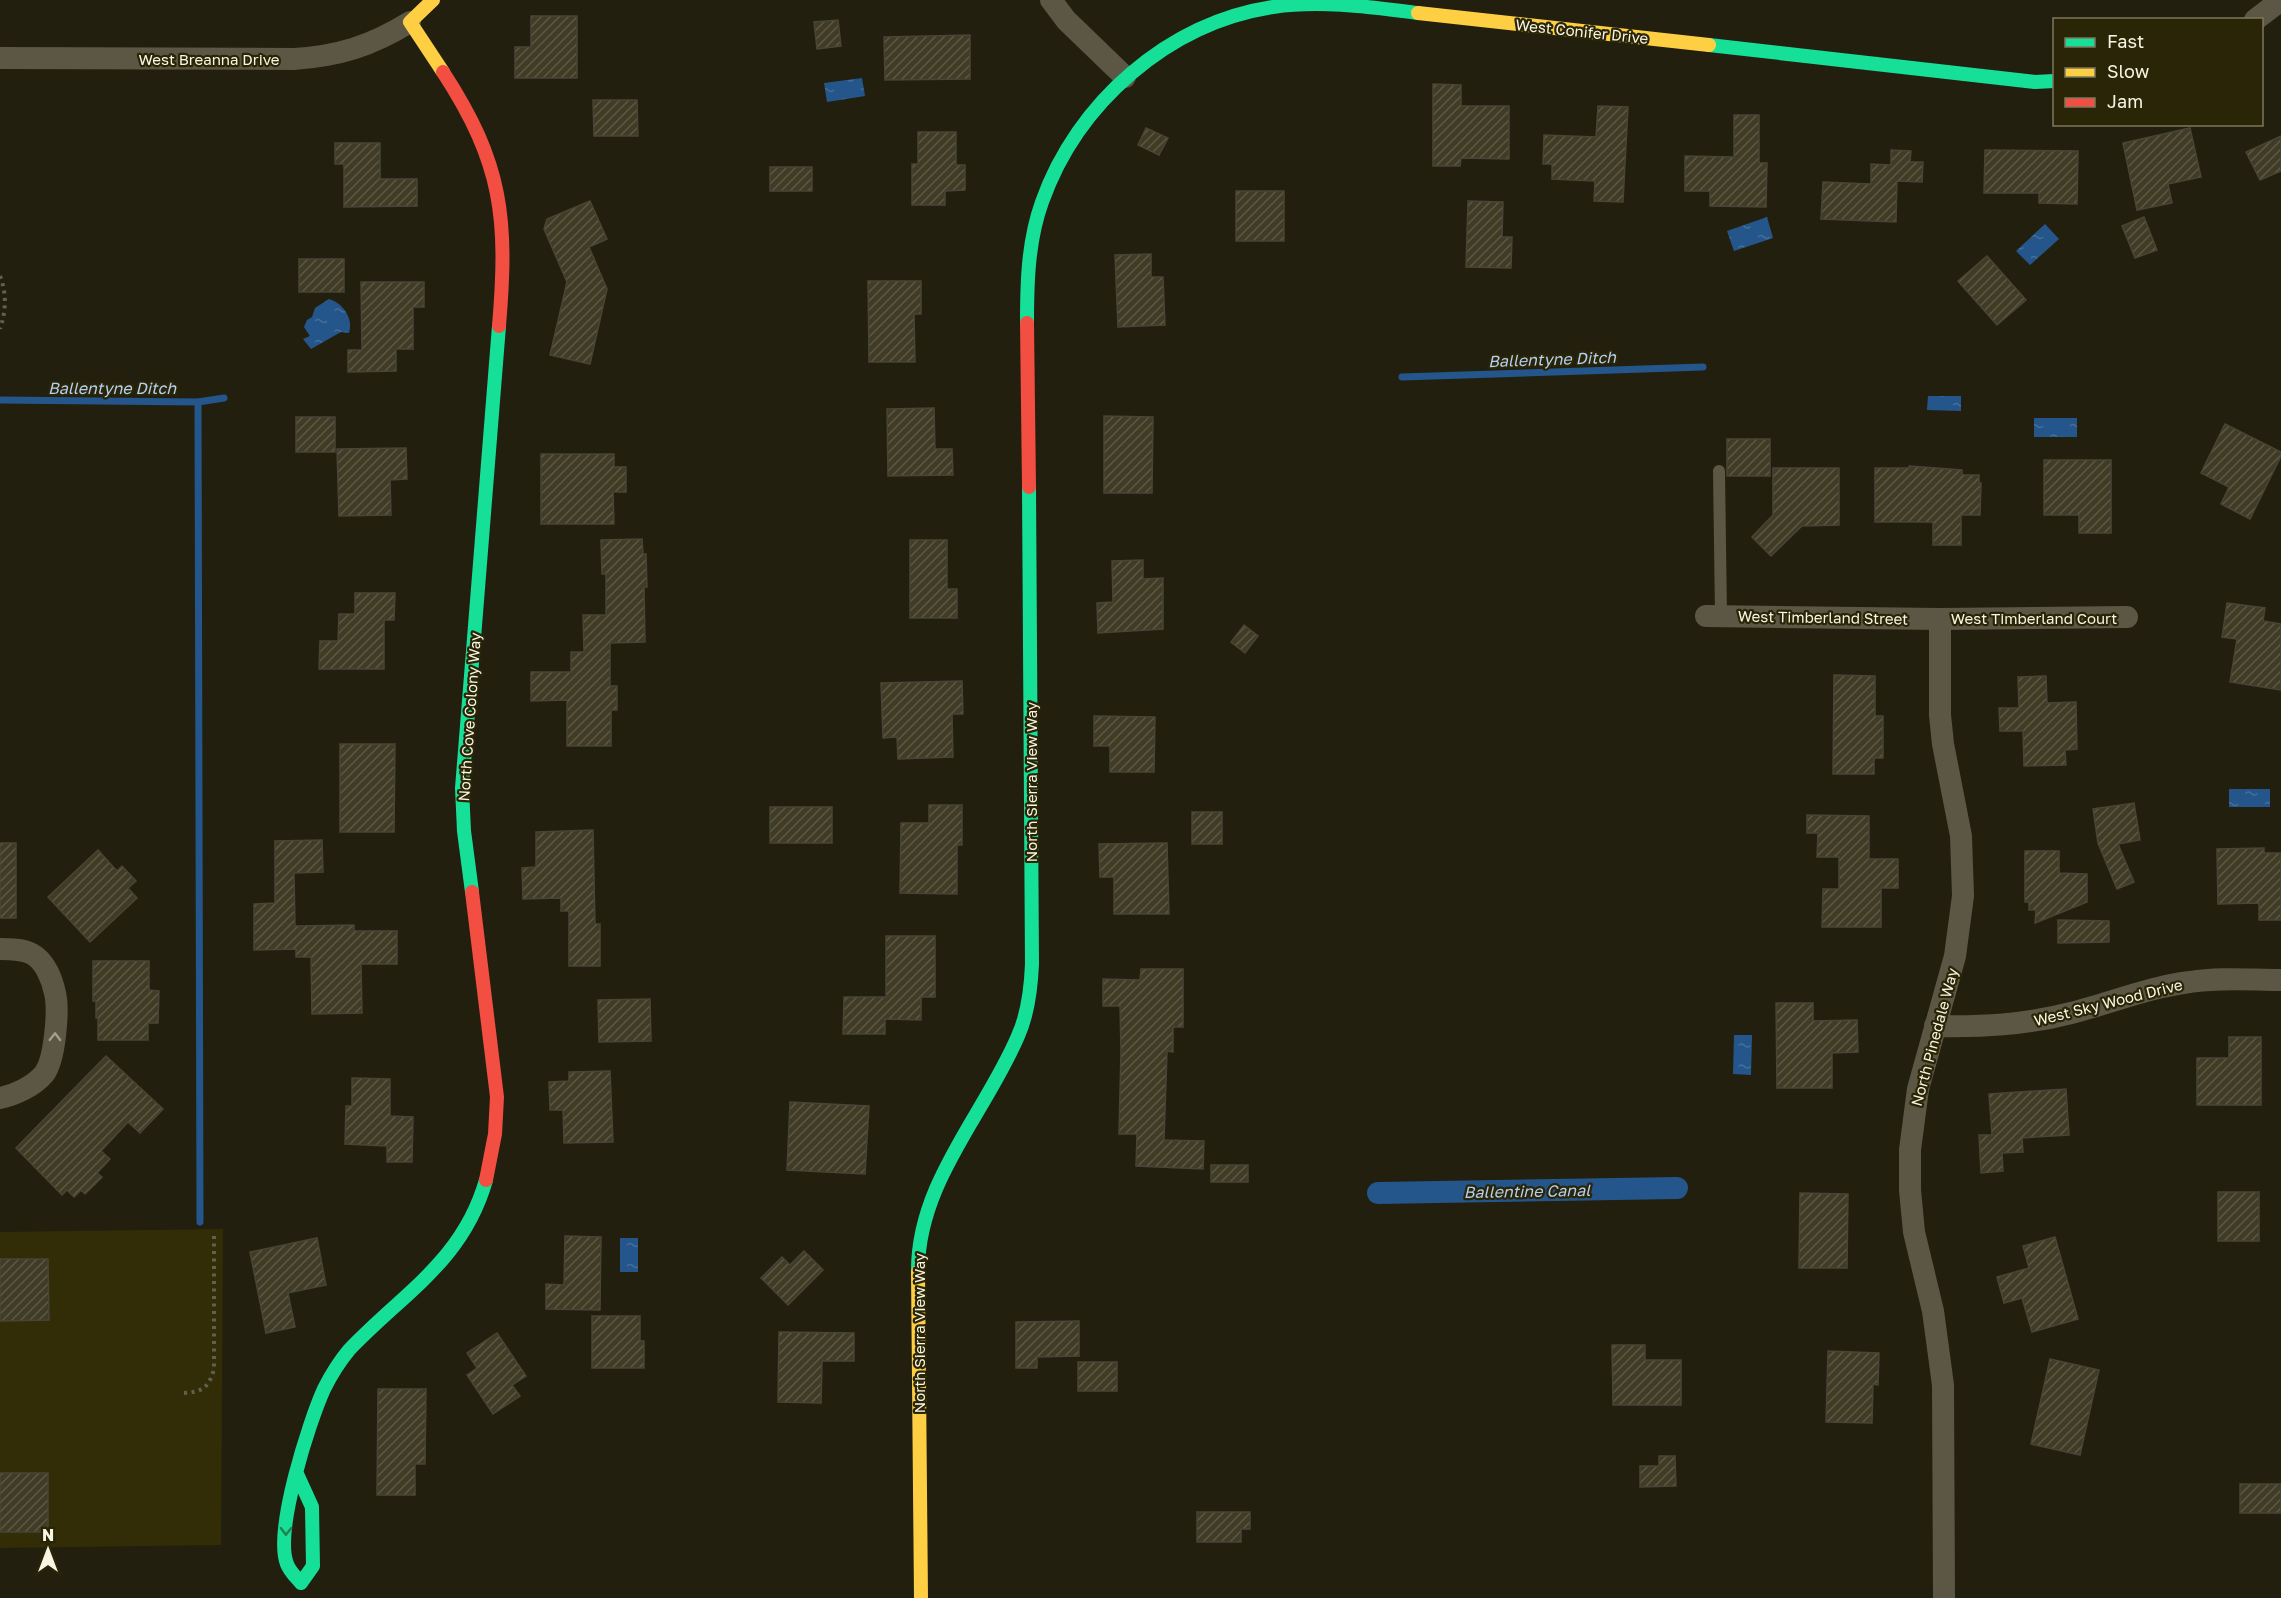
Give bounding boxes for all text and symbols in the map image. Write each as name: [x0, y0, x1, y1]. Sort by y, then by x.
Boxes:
street label: West Conifer Drive: [1515, 15, 1650, 47]
legend: [2053, 18, 2263, 126]
text: Fast: [2107, 30, 2144, 52]
street label: West Breanna Drive: [139, 50, 280, 68]
text: Slow: [2107, 60, 2150, 82]
text: Jam: [2107, 90, 2143, 112]
water label: Ballentyne Ditch: [1488, 347, 1617, 371]
water label: Ballentyne Ditch: [48, 378, 177, 398]
street label: West Timberland Street: [1738, 607, 1908, 627]
street label: West Timberland Court: [1951, 609, 2117, 627]
street label: North Cove Colony Way: [454, 631, 484, 802]
street label: North Sierra View Way: [1022, 701, 1040, 862]
street label: North Pinedale Way: [1907, 965, 1961, 1108]
street label: West Sky Wood Drive: [2032, 975, 2184, 1029]
one-way arrow: [49, 1032, 61, 1041]
water label: Ballentine Canal: [1464, 1180, 1591, 1202]
street label: North Sierra View Way: [910, 1252, 928, 1413]
north arrow: [18, 1520, 78, 1580]
text: N: [42, 1525, 54, 1545]
one-way arrow: [280, 1526, 293, 1535]

